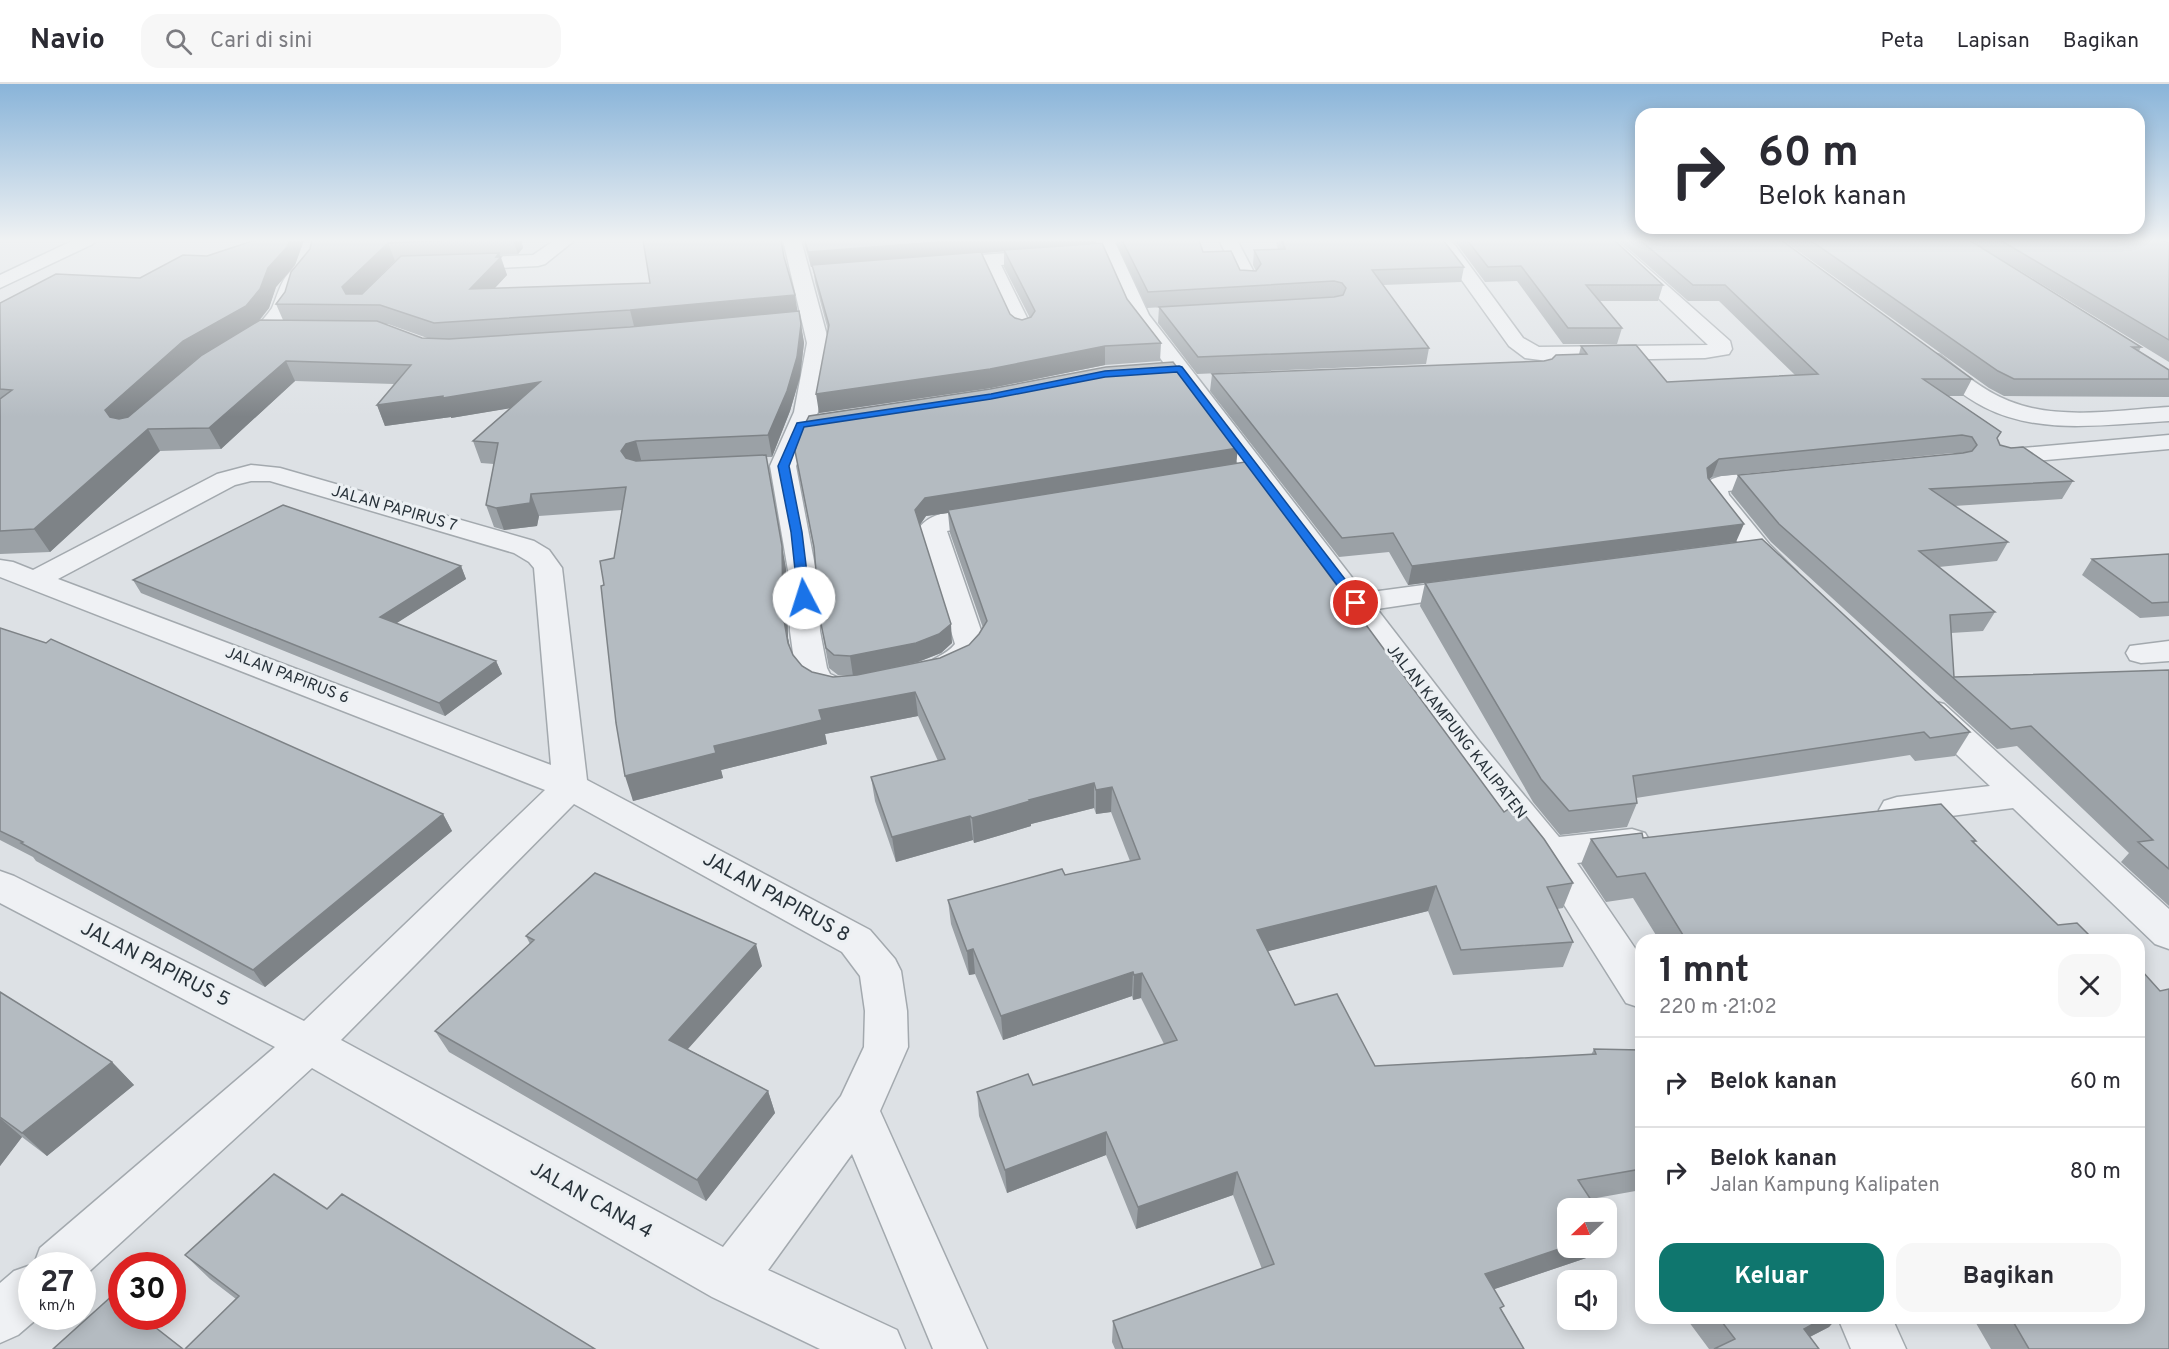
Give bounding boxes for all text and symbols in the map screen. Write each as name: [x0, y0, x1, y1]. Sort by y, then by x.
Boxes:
search box: [141, 14, 561, 68]
text: Navio: [30, 23, 105, 59]
icon: search: [162, 25, 195, 58]
text: Cari di sini: [210, 28, 312, 55]
text: Peta: [1881, 28, 1924, 55]
text: Lapisan: [1957, 28, 2030, 55]
text: Bagikan: [2063, 28, 2139, 55]
text: 60 m: [1758, 128, 1859, 181]
icon: right: [1659, 132, 1737, 210]
text: Belok kanan: [1758, 180, 1907, 214]
street label: JALAN PAPIRUS 7: [329, 482, 459, 536]
position arrow: [772, 566, 836, 630]
pin: [1330, 577, 1381, 628]
icon: arrive: [1339, 586, 1372, 619]
street label: JALAN KAMPUNG KALIPATEN: [1382, 641, 1530, 823]
street label: JALAN PAPIRUS 6: [222, 643, 352, 709]
street label: JALAN PAPIRUS 8: [698, 847, 854, 949]
street label: JALAN PAPIRUS 5: [76, 916, 234, 1014]
text: 1 mnt: [1659, 949, 1749, 995]
button: close: [2058, 954, 2121, 1017]
text: 220 m · 21:02: [1659, 995, 1777, 1021]
icon: right: [1659, 1066, 1692, 1099]
text: Belok kanan: [1710, 1069, 1837, 1096]
text: 60 m: [2070, 1069, 2121, 1096]
text: Belok kanan: [1710, 1146, 1837, 1173]
icon: right: [1659, 1156, 1692, 1189]
street label: JALAN CANA 4: [525, 1157, 657, 1245]
text: 80 m: [2070, 1159, 2121, 1186]
text: Jalan Kampung Kalipaten: [1710, 1173, 1940, 1199]
north arrow: [1557, 1198, 1617, 1258]
map controls: [1557, 1198, 1617, 1330]
button: Keluar: [1659, 1243, 1884, 1312]
button: Bagikan: [1896, 1243, 2121, 1312]
speed limit sign: 30: [108, 1252, 186, 1330]
text: 27: [40, 1265, 74, 1302]
button: sound: [1557, 1270, 1617, 1330]
text: km/h: [39, 1297, 75, 1316]

